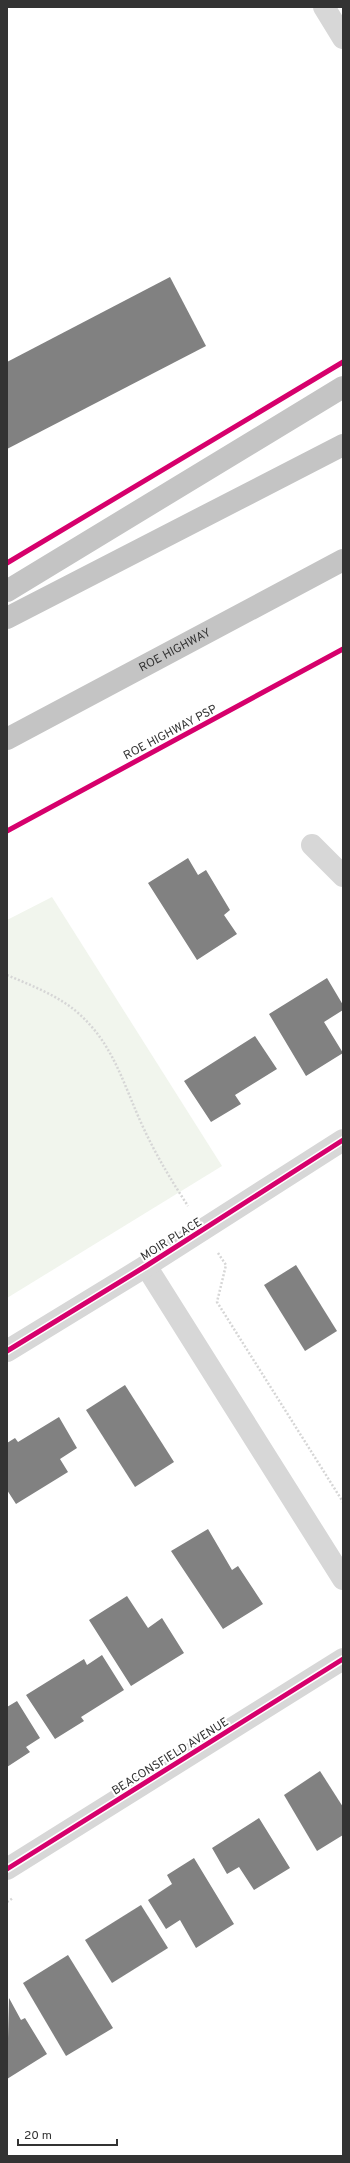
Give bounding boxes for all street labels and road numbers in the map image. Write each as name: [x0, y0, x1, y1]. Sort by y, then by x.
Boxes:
street label: ROE HIGHWAY: [136, 625, 214, 676]
street label: ROE HIGHWAY PSP: [121, 701, 220, 764]
street label: MOIR PLACE: [138, 1215, 205, 1265]
street label: BEACONSFIELD AVENUE: [109, 1714, 232, 1799]

